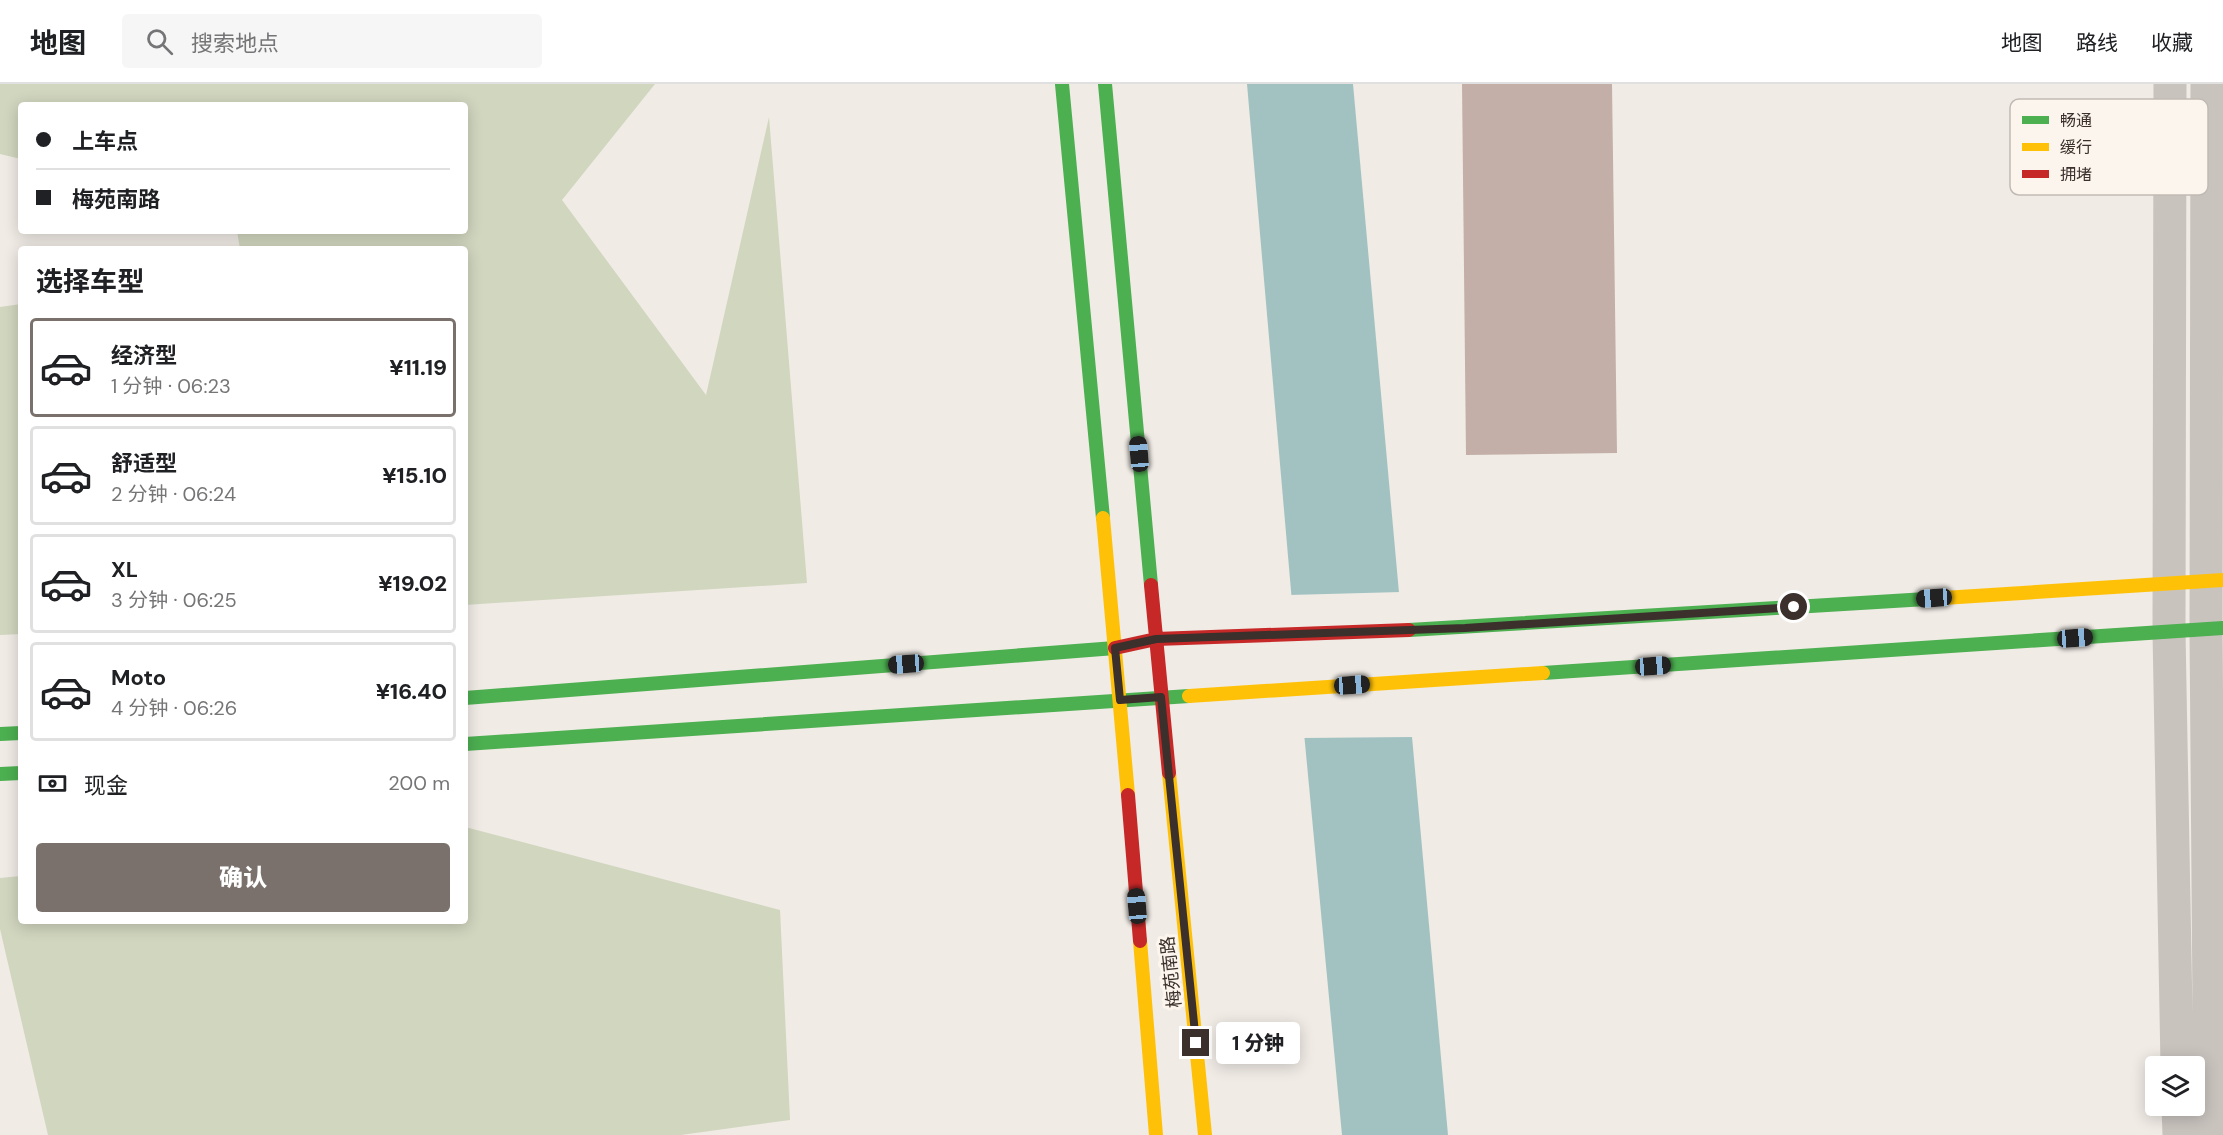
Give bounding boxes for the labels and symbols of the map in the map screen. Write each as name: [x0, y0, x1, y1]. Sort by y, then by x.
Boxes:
legend: [2010, 99, 2208, 195]
text: 畅通: [2060, 110, 2092, 131]
text: 缓行: [2060, 137, 2092, 158]
text: 拥堵: [2060, 164, 2092, 185]
car: [1128, 435, 1150, 473]
car: [1915, 588, 1953, 608]
route start: [1780, 593, 1807, 620]
car: [2056, 628, 2094, 648]
car: [887, 654, 925, 674]
car: [1634, 656, 1672, 676]
car: [1333, 675, 1371, 695]
car: [1126, 887, 1148, 925]
street label: 梅苑南路: [1155, 935, 1187, 1009]
callout: 1 分钟: [1217, 1022, 1301, 1064]
route end: [1182, 1029, 1209, 1056]

